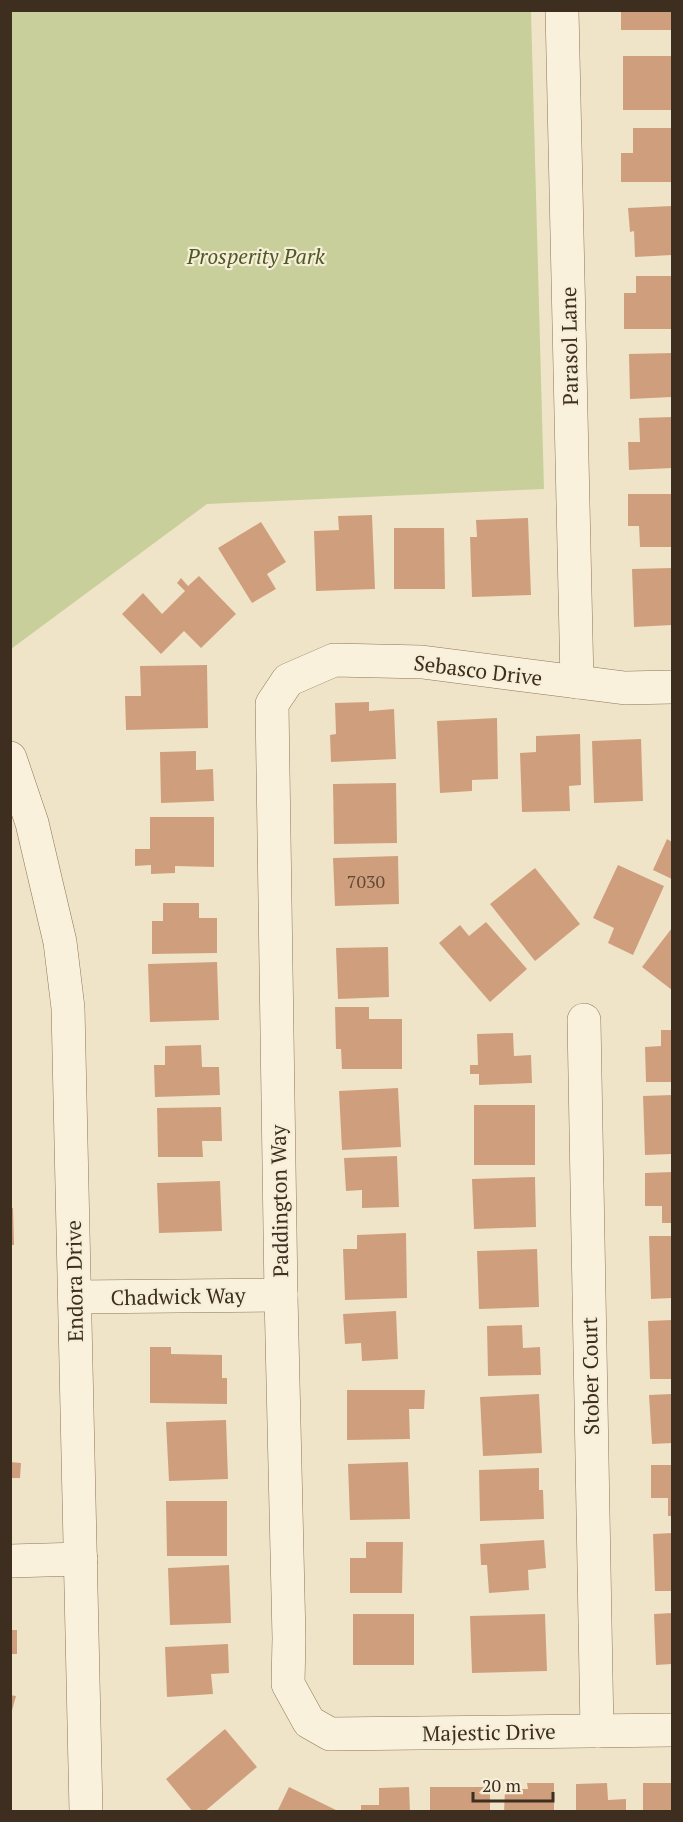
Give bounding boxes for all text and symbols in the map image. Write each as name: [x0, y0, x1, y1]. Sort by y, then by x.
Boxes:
park label: Prosperity Park: [186, 242, 326, 270]
street label: Parasol Lane: [554, 286, 584, 406]
street label: Sebasco Drive: [412, 648, 544, 692]
house number: 7030: [347, 869, 385, 893]
street label: Paddington Way: [264, 1124, 294, 1278]
street label: Endora Drive: [59, 1220, 89, 1342]
street label: Chadwick Way: [110, 1281, 246, 1311]
street label: Stober Court: [575, 1316, 605, 1435]
street label: Majestic Drive: [422, 1717, 556, 1747]
scale bar: [473, 1765, 552, 1803]
text: 20 m: [482, 1773, 522, 1797]

